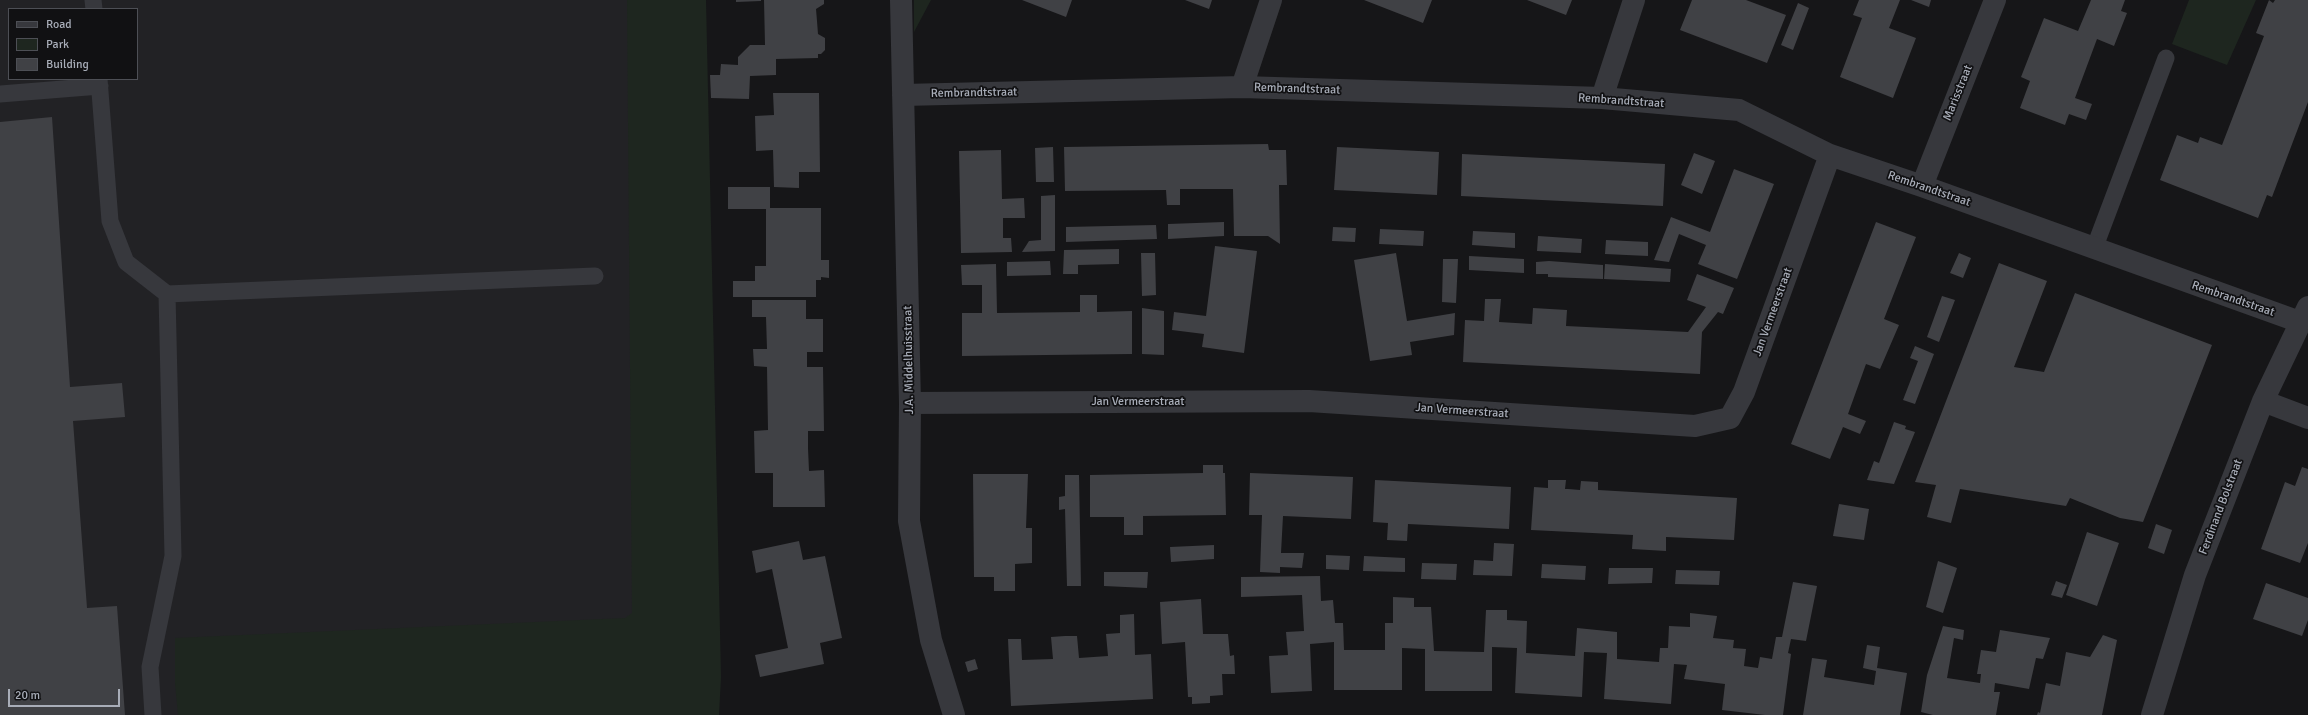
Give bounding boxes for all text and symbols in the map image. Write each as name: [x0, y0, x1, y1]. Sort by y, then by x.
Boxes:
legend: [8, 8, 138, 80]
text: Road: [46, 17, 72, 32]
text: Park: [46, 37, 69, 52]
text: Building: [46, 57, 89, 72]
street label: Marisstraat: [1940, 63, 1976, 123]
street label: Rembrandtstraat: [1254, 80, 1340, 98]
street label: Rembrandtstraat: [931, 85, 1017, 101]
street label: Rembrandtstraat: [1577, 91, 1665, 111]
street label: Rembrandtstraat: [1886, 168, 1972, 210]
street label: Jan Vermeerstraat: [1750, 266, 1796, 358]
street label: Rembrandtstraat: [2190, 278, 2276, 320]
street label: J.A. Middelhuisstraat: [901, 306, 917, 414]
street label: Jan Vermeerstraat: [1091, 395, 1185, 409]
street label: Jan Vermeerstraat: [1415, 401, 1509, 421]
street label: Ferdinand Bolstraat: [2196, 457, 2246, 557]
scale bar: [10, 681, 122, 707]
text: 20 m: [15, 688, 40, 703]

